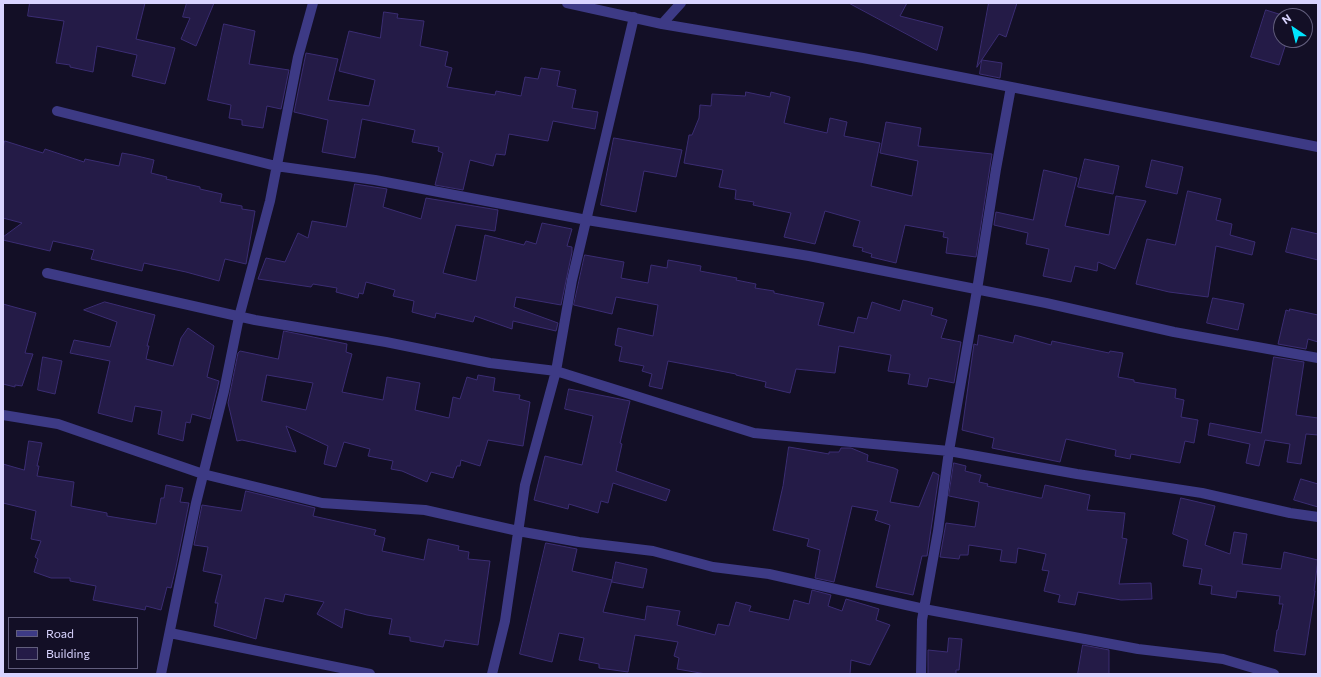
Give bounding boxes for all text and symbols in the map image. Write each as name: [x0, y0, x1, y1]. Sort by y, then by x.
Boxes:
north arrow: [1273, 8, 1313, 48]
text: N: [1279, 11, 1294, 26]
legend: [8, 617, 138, 669]
text: Road: [46, 626, 74, 640]
text: Building: [46, 646, 90, 660]

